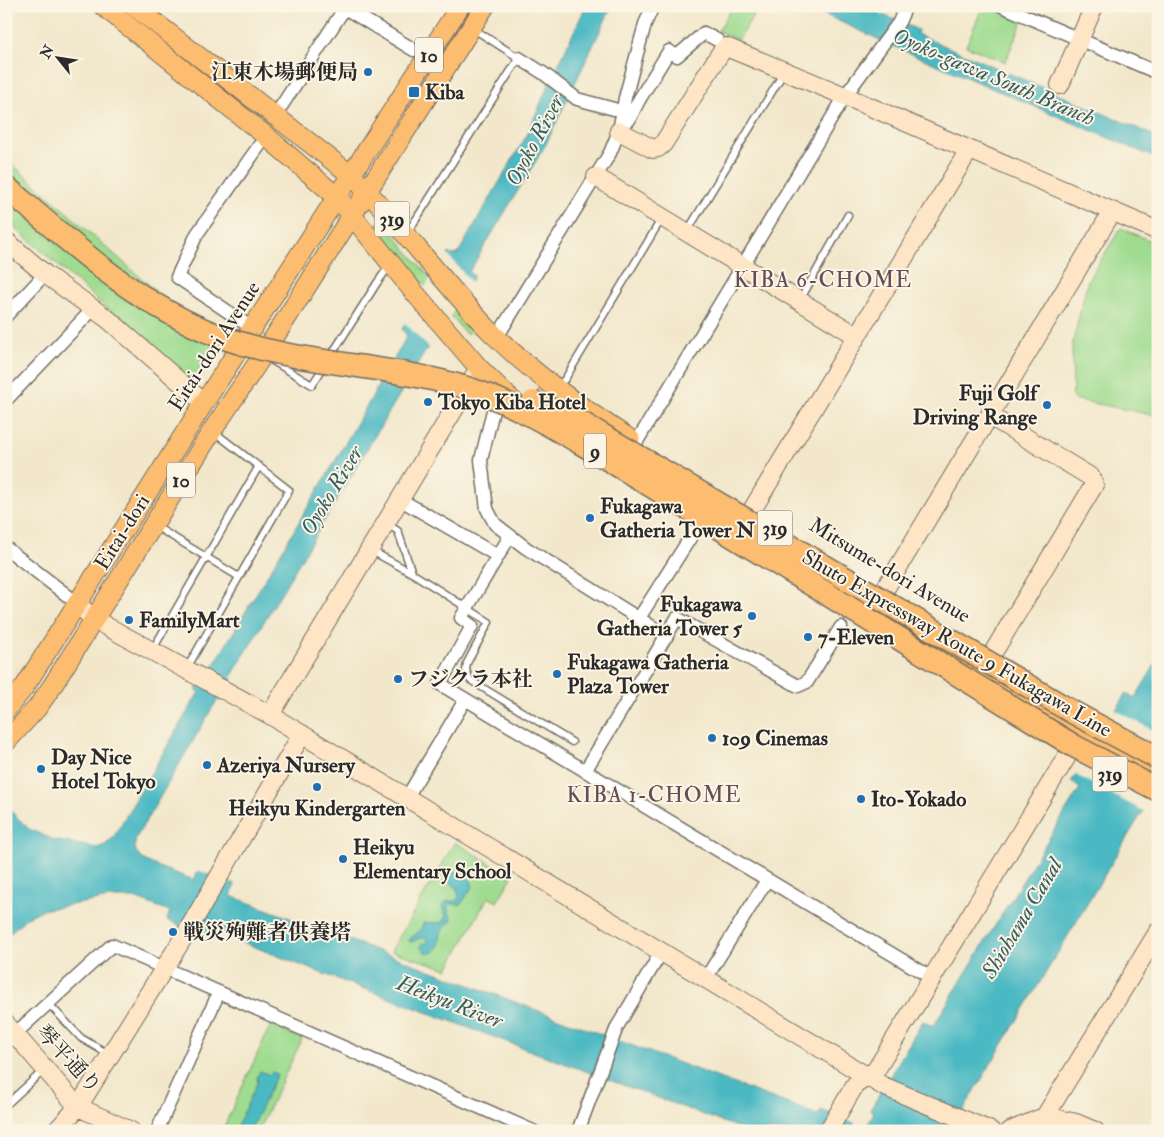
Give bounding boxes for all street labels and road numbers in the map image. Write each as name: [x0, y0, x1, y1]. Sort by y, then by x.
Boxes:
road number: 10: [415, 38, 443, 72]
road number: 319: [374, 202, 410, 236]
street label: Eitai-dori Avenue: [162, 276, 267, 416]
road number: 9: [584, 434, 606, 468]
road number: 10: [167, 462, 195, 498]
street label: Eitai-dori: [89, 489, 156, 575]
road number: 319: [758, 510, 792, 546]
street label: Mitsume-dori Avenue: [804, 512, 976, 629]
street label: Shuto Expressway Route 9 Fukagawa Line: [797, 543, 1117, 744]
road number: 319: [1092, 756, 1128, 792]
street label: 琴平通り: [30, 1019, 107, 1099]

